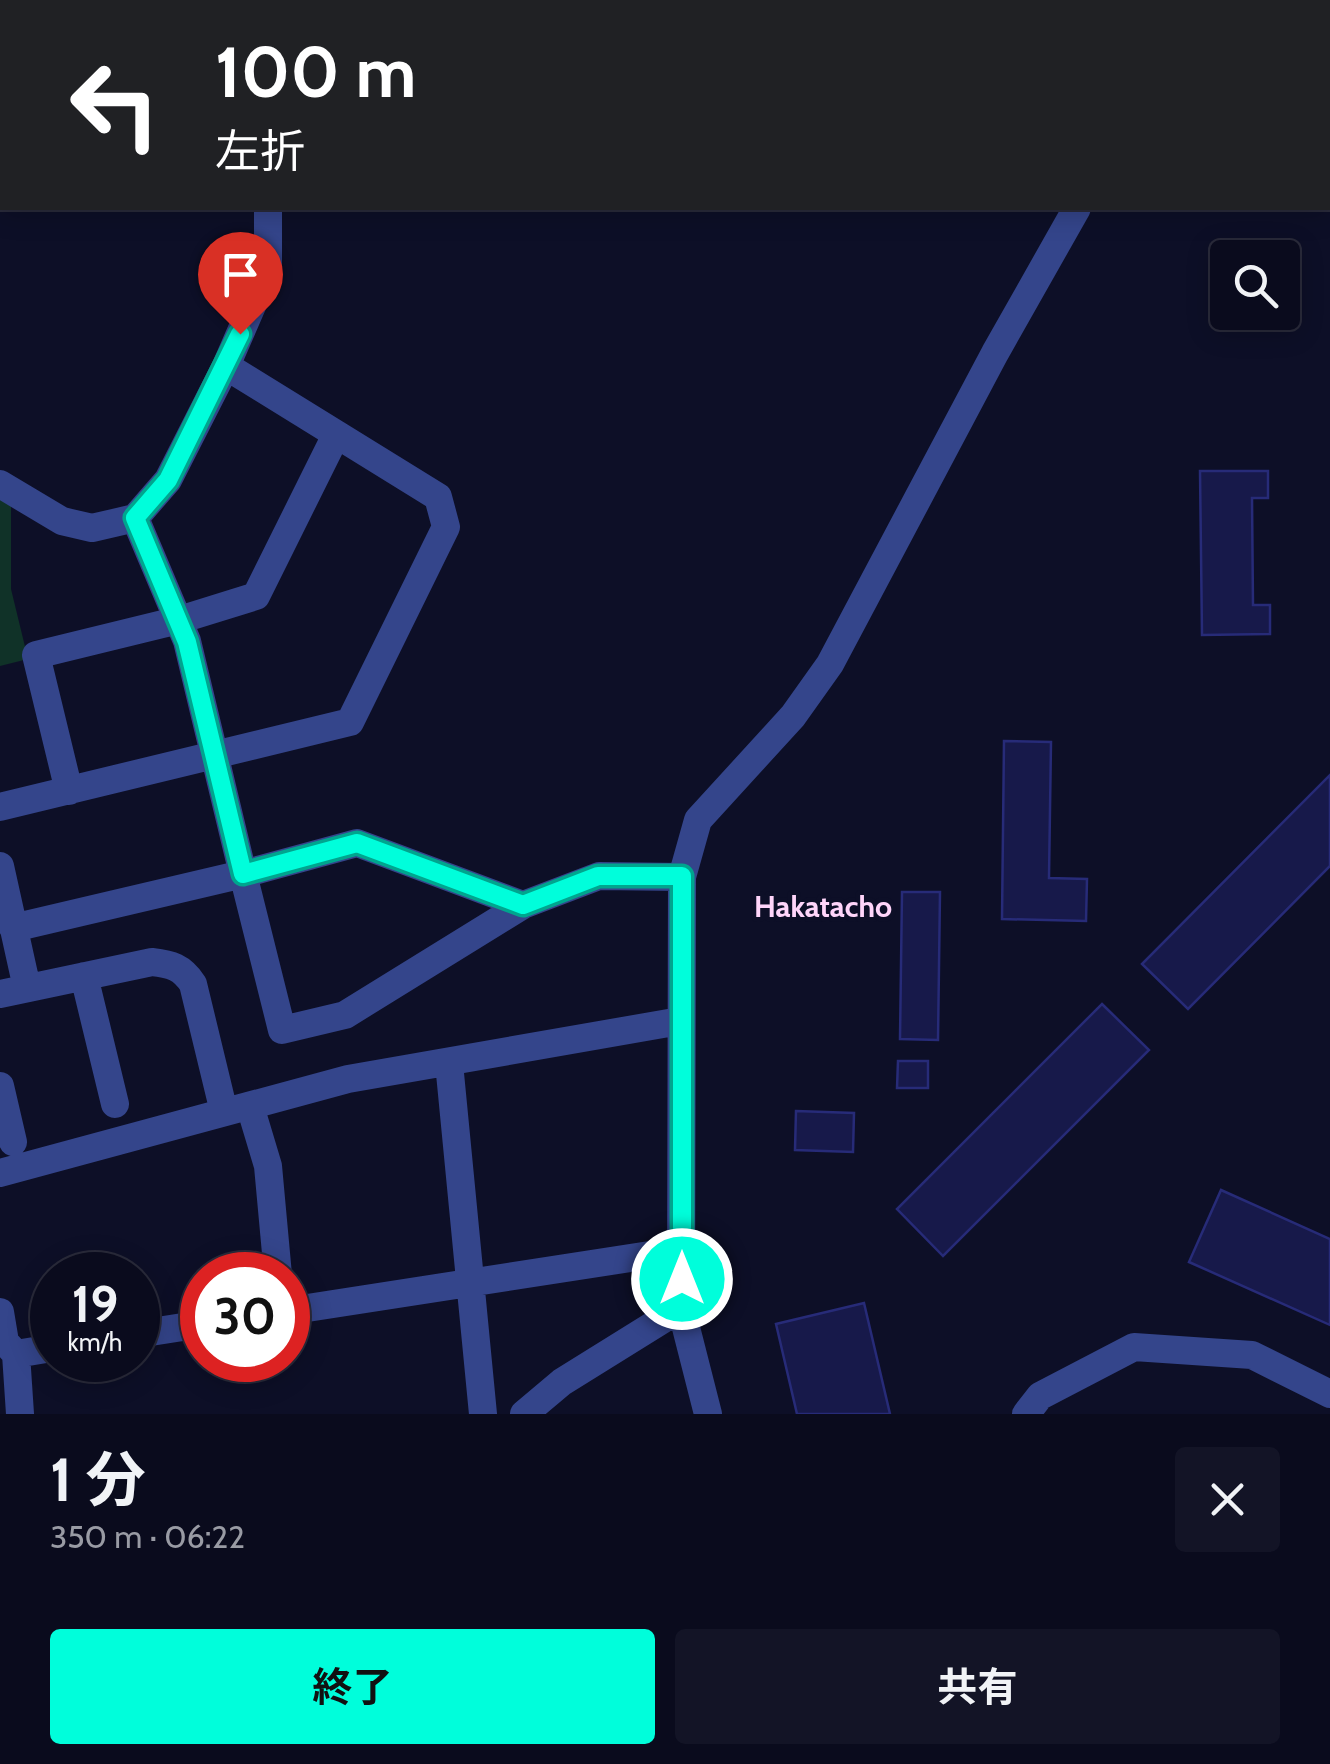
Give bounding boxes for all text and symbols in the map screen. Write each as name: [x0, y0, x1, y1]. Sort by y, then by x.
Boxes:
text: 100 m: [215, 29, 416, 115]
icon: left: [50, 40, 180, 170]
text: 左折: [215, 124, 305, 178]
pin: [198, 232, 283, 335]
map controls: [1210, 240, 1300, 330]
button: search: [1210, 240, 1300, 330]
icon: arrive: [213, 247, 268, 302]
district label: Hakatacho: [754, 888, 892, 925]
position arrow: [630, 1227, 734, 1331]
speed limit sign: 30: [180, 1252, 310, 1382]
text: 19: [72, 1274, 118, 1335]
text: km/h: [68, 1327, 122, 1357]
text: 1 分: [50, 1443, 146, 1516]
button: close: [1175, 1447, 1280, 1552]
text: 350 m · 06:22: [50, 1517, 245, 1556]
button: 終了: [50, 1629, 655, 1744]
button: 共有: [675, 1629, 1280, 1744]

